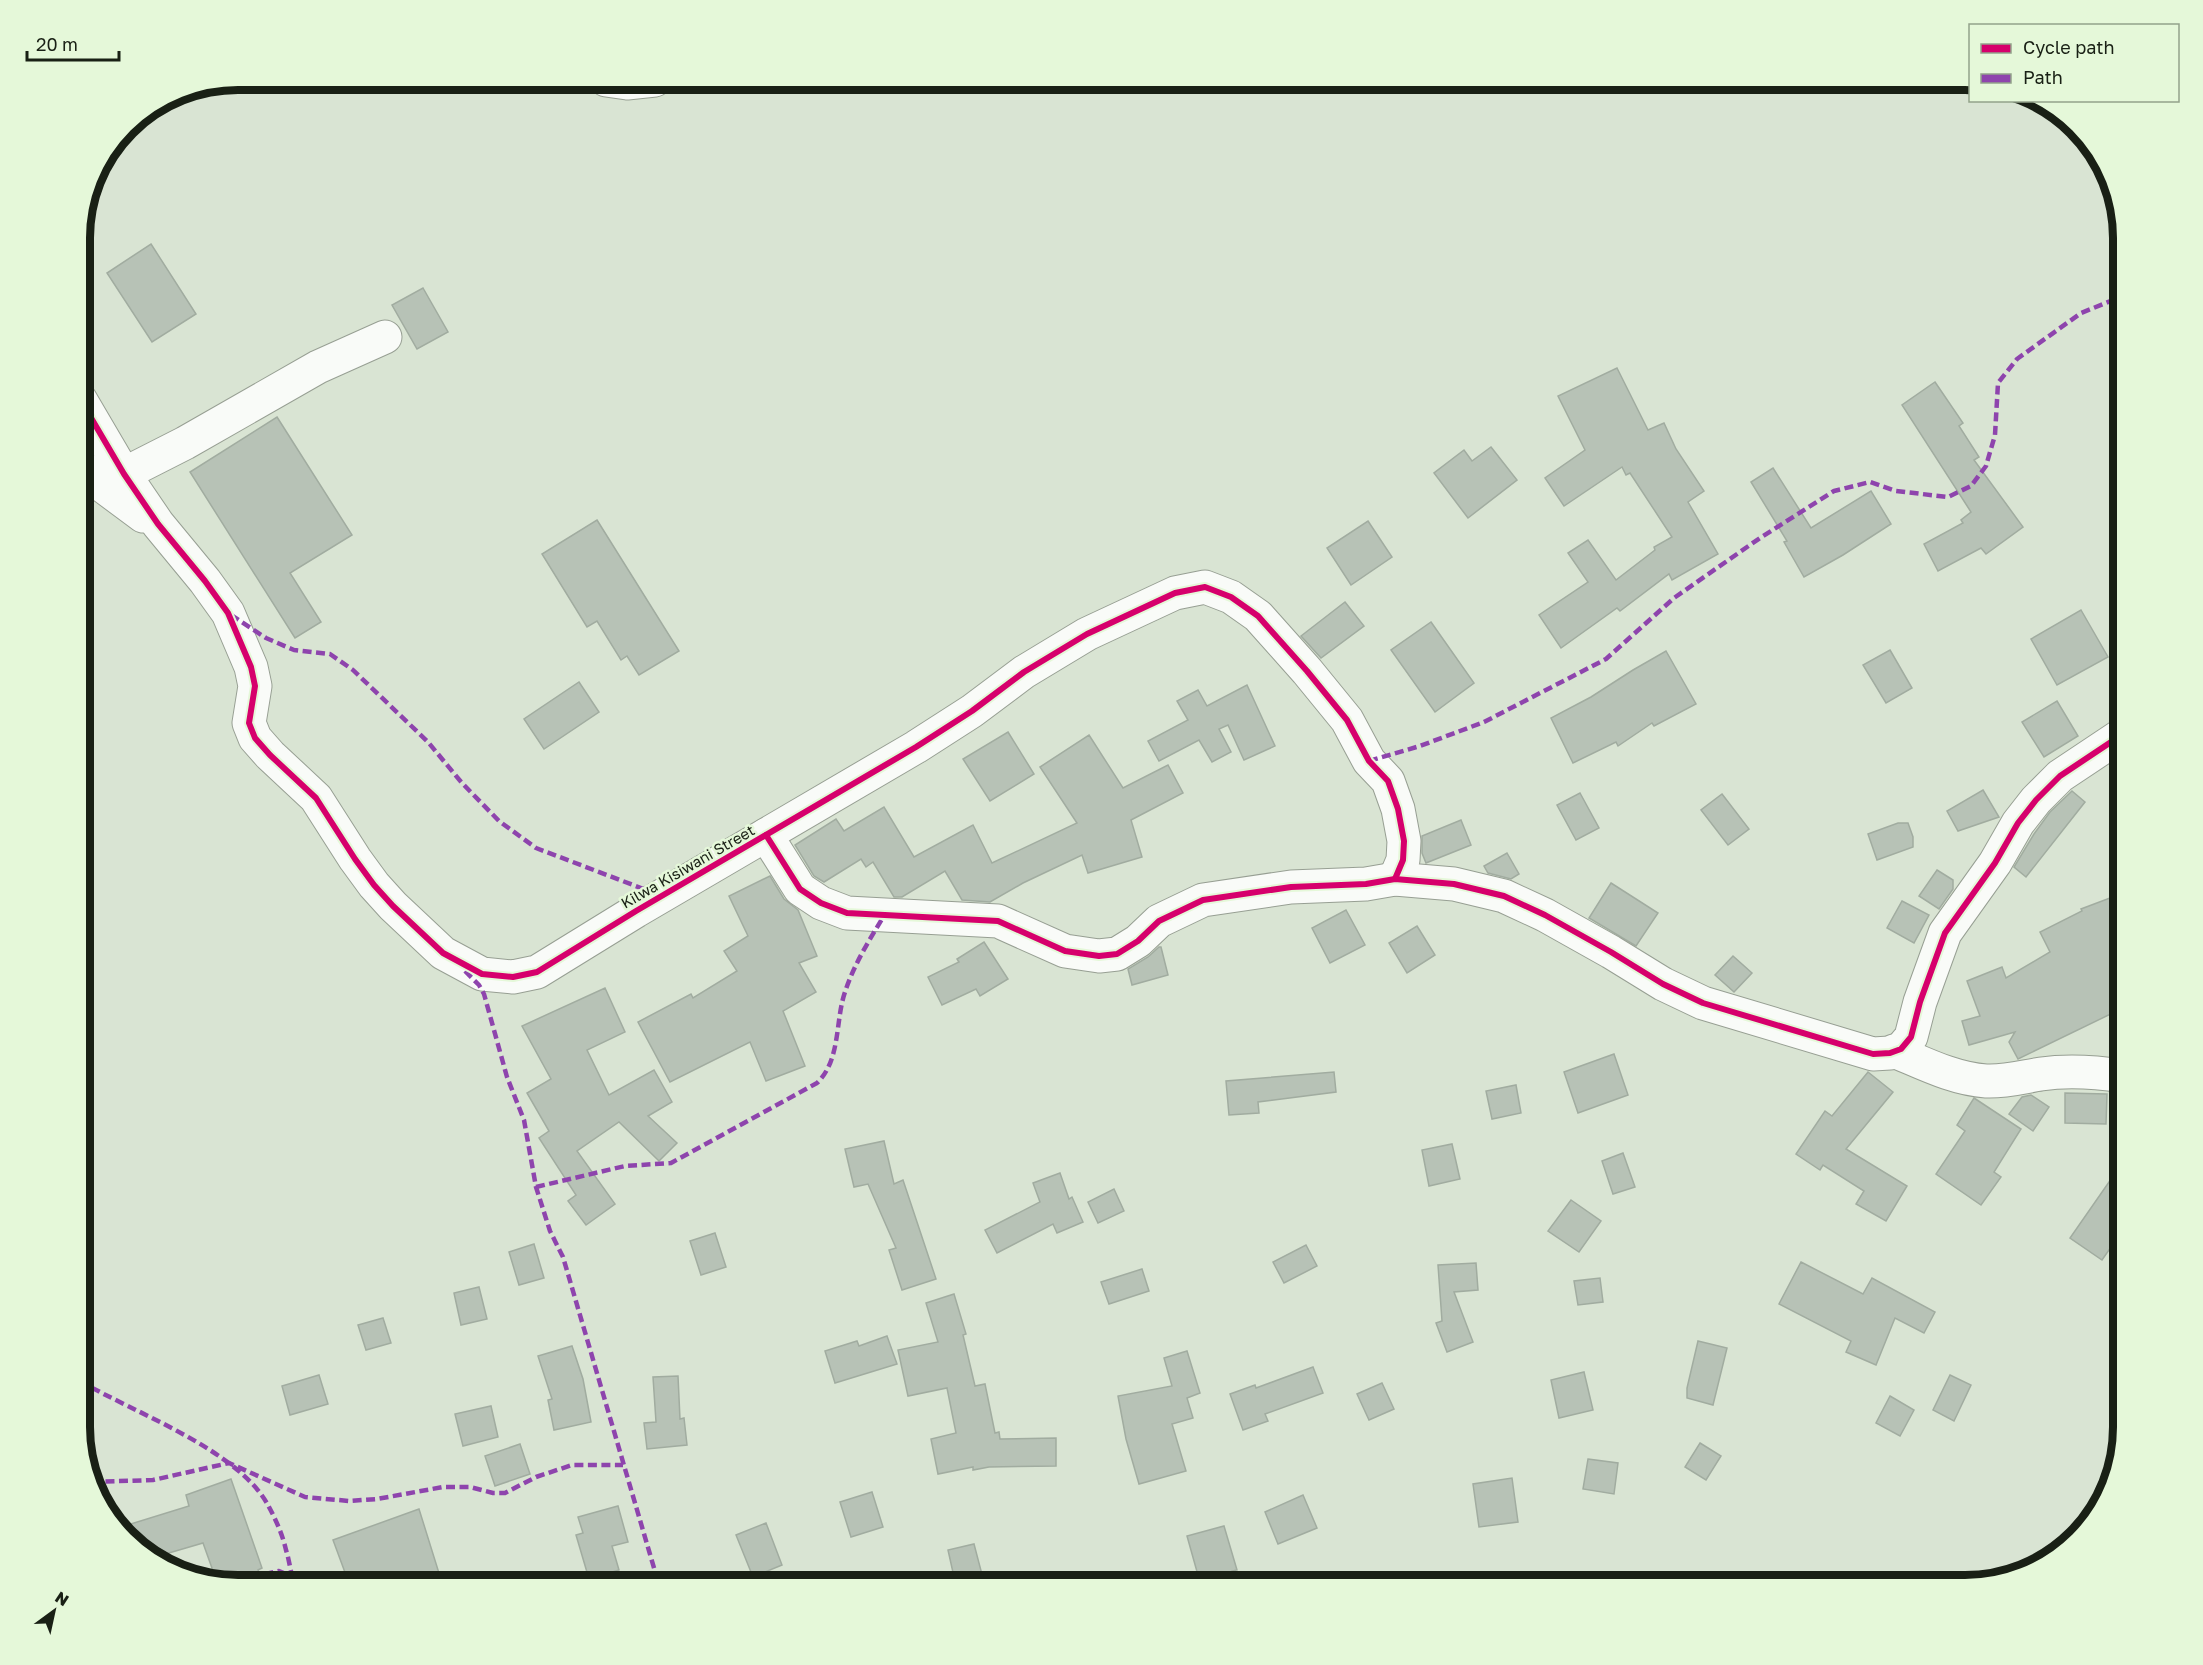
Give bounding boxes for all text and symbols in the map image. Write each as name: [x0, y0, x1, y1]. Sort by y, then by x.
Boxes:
scale bar: [27, 24, 118, 62]
legend: [1969, 24, 2179, 102]
text: 20 m: [36, 33, 78, 55]
text: Cycle path: [2023, 36, 2115, 58]
text: Path: [2023, 66, 2063, 88]
street label: Kilwa Kisiwani Street: [618, 821, 757, 912]
north arrow: [24, 1581, 84, 1641]
text: N: [52, 1587, 73, 1610]

